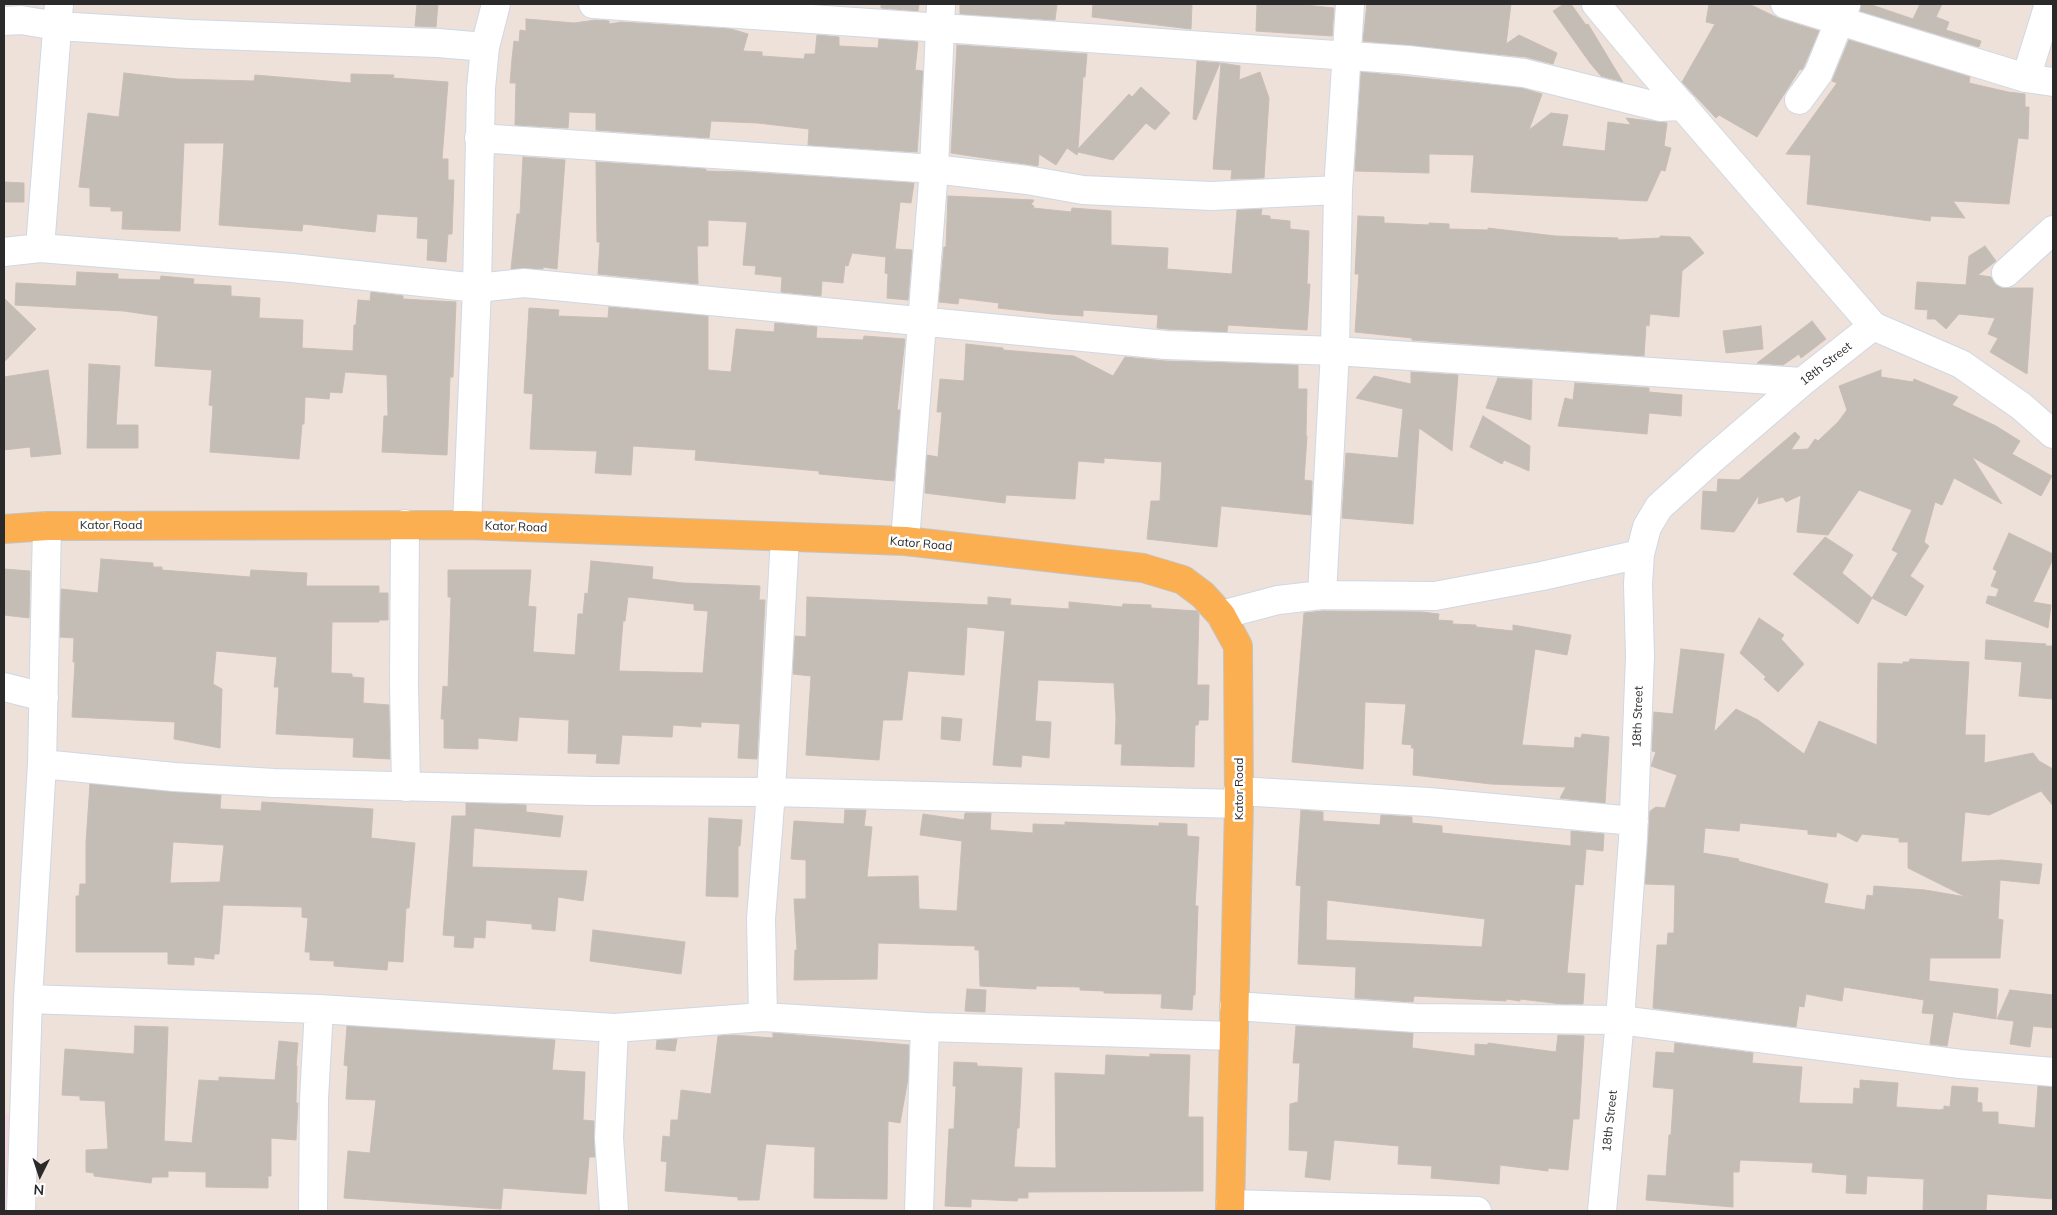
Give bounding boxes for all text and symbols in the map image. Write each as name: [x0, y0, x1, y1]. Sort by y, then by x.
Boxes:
street label: 18th Street: [1797, 339, 1855, 389]
street label: Kator Road: [80, 518, 142, 532]
street label: Kator Road: [484, 519, 548, 535]
street label: Kator Road: [889, 534, 953, 554]
street label: 18th Street: [1630, 686, 1646, 748]
street label: Kator Road: [1232, 758, 1246, 820]
street label: 18th Street: [1600, 1089, 1620, 1153]
north arrow: [15, 1150, 65, 1200]
text: N: [33, 1181, 45, 1199]

